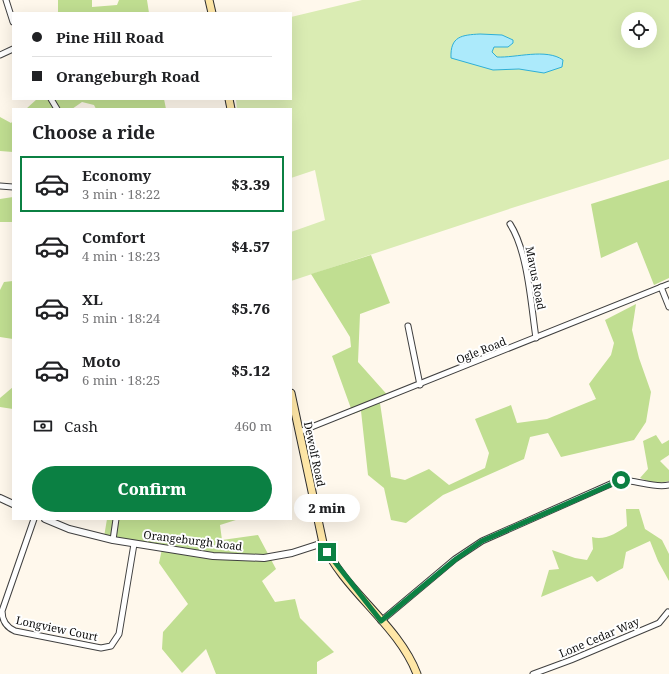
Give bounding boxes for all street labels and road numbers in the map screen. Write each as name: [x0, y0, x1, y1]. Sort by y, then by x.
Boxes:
street label: Mavus Road: [523, 245, 550, 311]
street label: Ogle Road: [454, 333, 508, 367]
street label: Dewolf Road: [301, 420, 329, 488]
street label: Orangeburgh Road: [143, 526, 243, 554]
street label: Longview Court: [15, 612, 100, 644]
street label: Lone Cedar Way: [557, 613, 642, 661]

